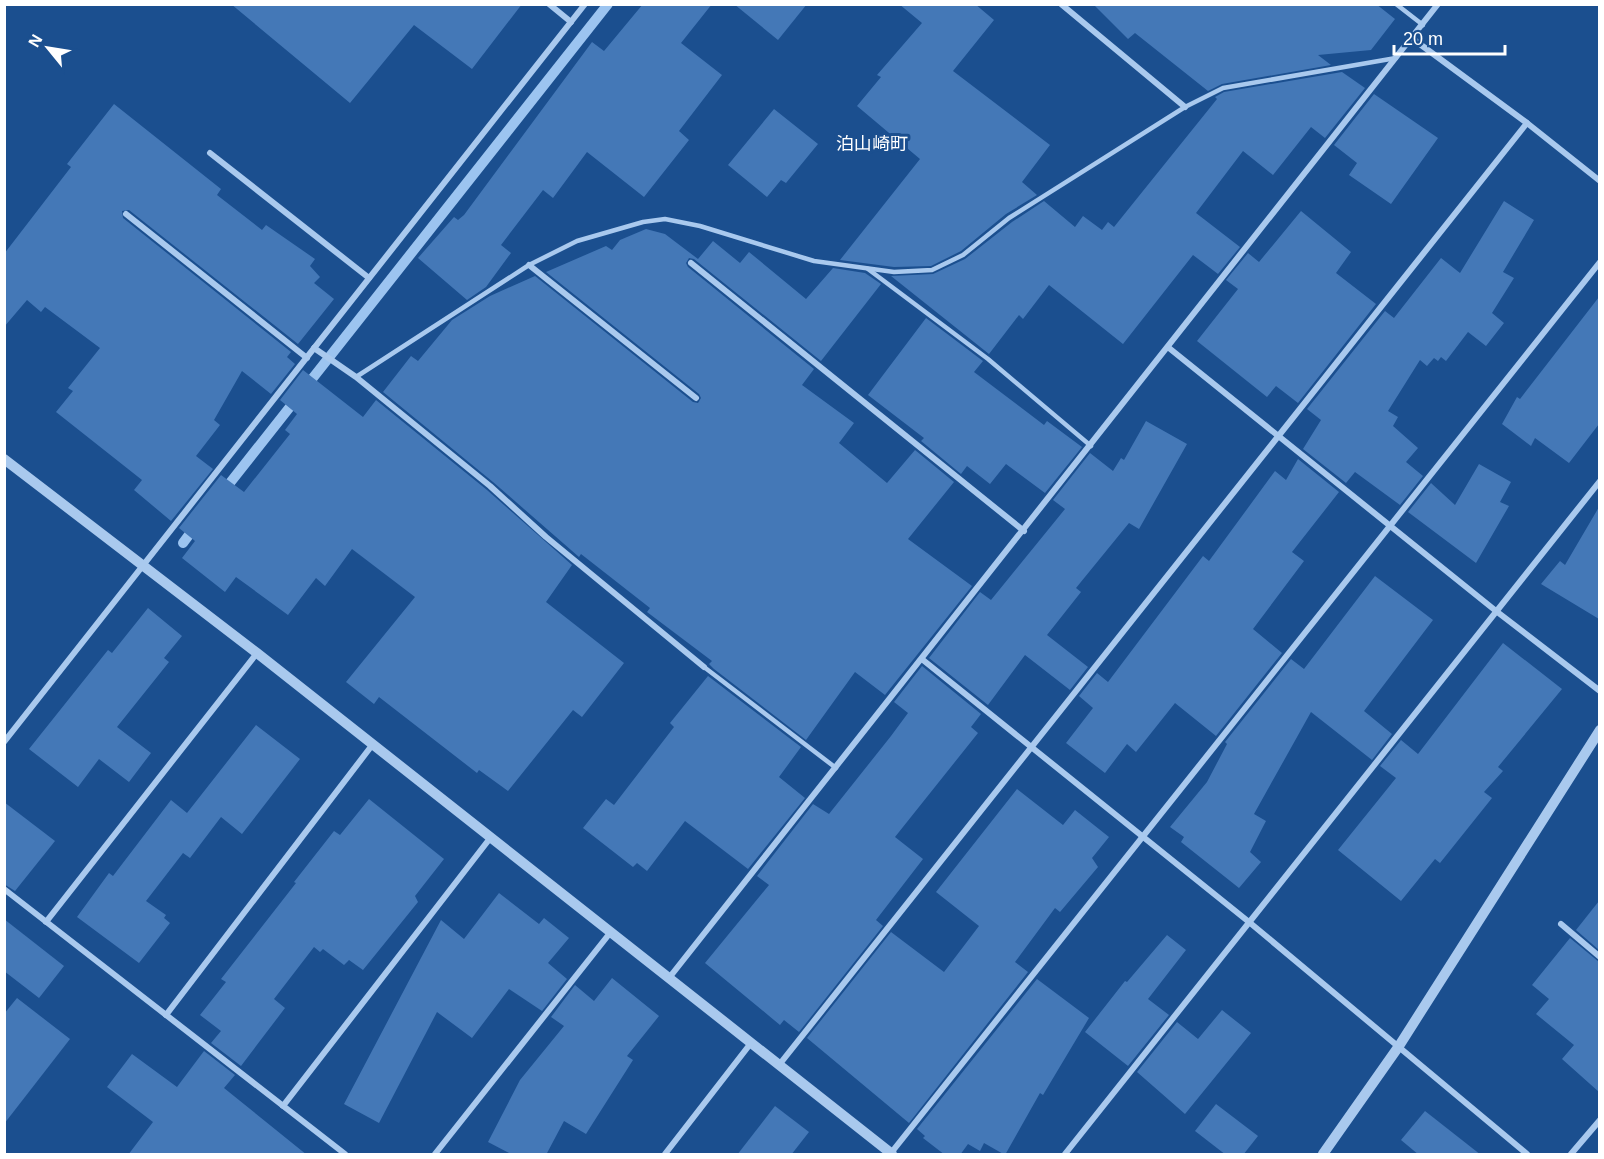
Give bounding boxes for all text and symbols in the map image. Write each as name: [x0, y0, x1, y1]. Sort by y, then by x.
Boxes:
north arrow: [18, 18, 78, 78]
scale bar: [1394, 18, 1505, 56]
text: 20 m: [1403, 29, 1443, 49]
text: N: [25, 31, 46, 50]
district label: 泊山崎町: [836, 134, 908, 154]

